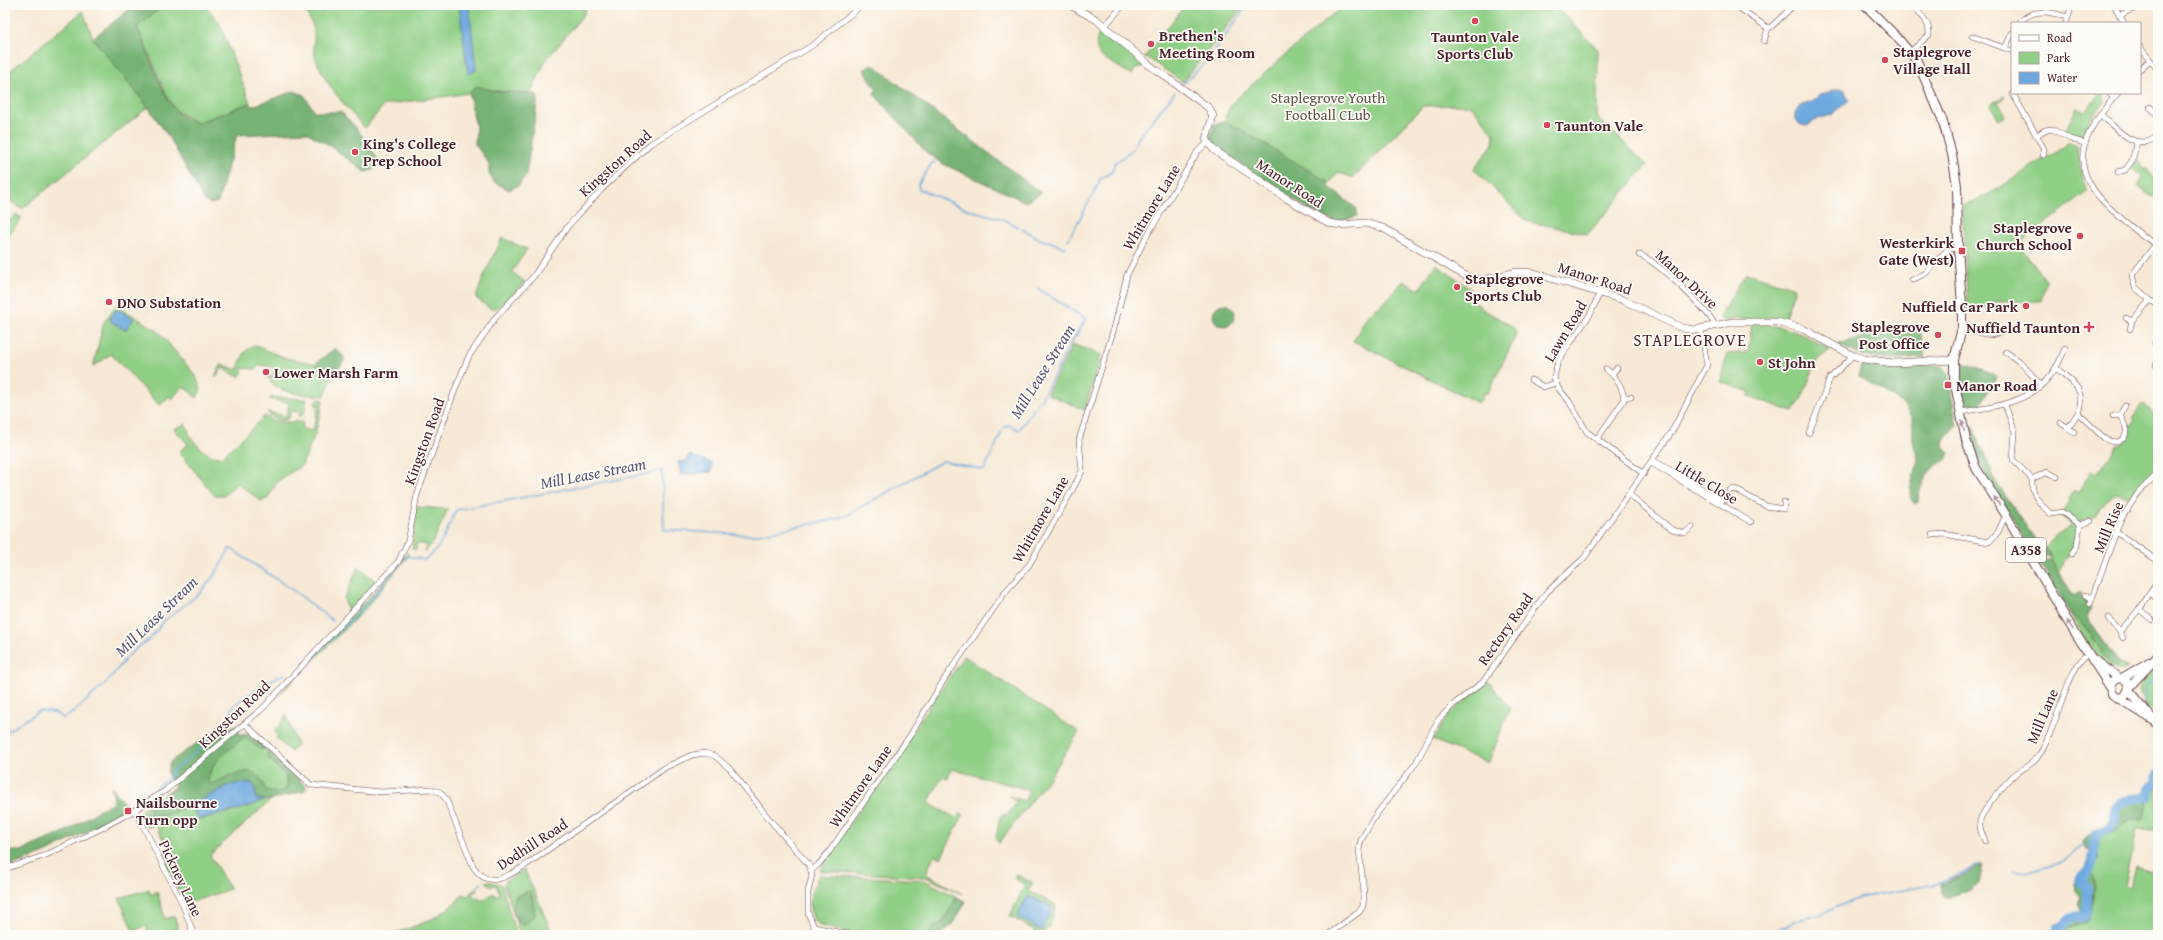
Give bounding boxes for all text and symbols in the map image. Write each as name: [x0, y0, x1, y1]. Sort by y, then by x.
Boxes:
marker: Taunton Vale Sports Club: [1470, 16, 1480, 26]
legend: [2011, 22, 2141, 94]
place label: Brethen's Meeting Room: [1159, 25, 1255, 63]
place label: Taunton Vale Sports Club: [1431, 26, 1519, 64]
text: Road: [2047, 29, 2073, 46]
marker: Brethen's Meeting Room: [1146, 39, 1156, 49]
place label: Staplegrove Village Hall: [1893, 41, 1972, 79]
text: Park: [2047, 49, 2071, 66]
marker: Staplegrove Village Hall: [1880, 55, 1890, 65]
text: Water: [2047, 69, 2077, 86]
park label: Staplegrove Youth Football CLub: [1271, 87, 1386, 125]
place label: Taunton Vale: [1555, 115, 1643, 136]
marker: Taunton Vale: [1542, 120, 1552, 130]
street label: Kingston Road: [574, 125, 656, 201]
place label: King's College Prep School: [363, 133, 456, 171]
marker: King's College Prep School: [350, 147, 360, 157]
street label: Manor Road: [1252, 153, 1328, 213]
street label: Whitmore Lane: [1117, 160, 1185, 254]
place label: Staplegrove Church School: [1976, 217, 2072, 255]
marker: Staplegrove Church School: [2075, 231, 2085, 241]
place label: Westerkirk Gate (West): [1879, 232, 1954, 270]
street label: Manor Drive: [1651, 245, 1723, 313]
marker: Westerkirk Gate (West): [1957, 246, 1967, 256]
street label: Manor Road: [1555, 256, 1635, 300]
place label: Staplegrove Sports Club: [1465, 268, 1544, 306]
marker: Staplegrove Sports Club: [1452, 282, 1462, 292]
place label: DNO Substation: [117, 292, 221, 313]
street label: Lawn Road: [1539, 296, 1591, 366]
place label: Nuffield Car Park: [1902, 296, 2018, 317]
marker: DNO Substation: [104, 297, 114, 307]
marker: Nuffield Car Park: [2021, 301, 2031, 311]
place label: Staplegrove Post Office: [1851, 316, 1930, 354]
place label: Nuffield Taunton: [1966, 317, 2080, 338]
water label: Mill Lease Stream: [1003, 319, 1081, 423]
marker: Nuffield Taunton: [2083, 321, 2095, 333]
district label: STAPLEGROVE: [1633, 327, 1747, 352]
marker: Staplegrove Post Office: [1933, 330, 1943, 340]
place label: St John: [1768, 352, 1816, 373]
marker: St John: [1755, 357, 1765, 367]
place label: Lower Marsh Farm: [274, 362, 398, 383]
marker: Lower Marsh Farm: [261, 367, 271, 377]
place label: Manor Road: [1956, 375, 2038, 396]
marker: Manor Road: [1943, 380, 1953, 390]
street label: Kingston Road: [399, 395, 449, 487]
one-way arrow: [1959, 420, 1965, 432]
water label: Mill Lease Stream: [538, 451, 648, 495]
street label: Little Close: [1672, 455, 1742, 509]
street label: Whitmore Lane: [1007, 472, 1073, 566]
one-way arrow: [1993, 495, 2001, 506]
street label: Mill Rise: [2088, 498, 2128, 556]
road number: A358: [2006, 538, 2046, 562]
water label: Mill Lease Stream: [109, 570, 203, 662]
street label: Rectory Road: [1472, 589, 1538, 669]
one-way arrow: [2066, 619, 2074, 630]
street label: Kingston Road: [194, 675, 274, 753]
street label: Mill Lane: [2021, 685, 2063, 747]
street label: Whitmore Lane: [824, 740, 896, 832]
place label: Nailsbourne Turn opp: [136, 792, 217, 830]
marker: Nailsbourne Turn opp: [123, 806, 133, 816]
street label: Dodhill Road: [493, 813, 571, 875]
street label: Pickney Lane: [154, 836, 208, 920]

